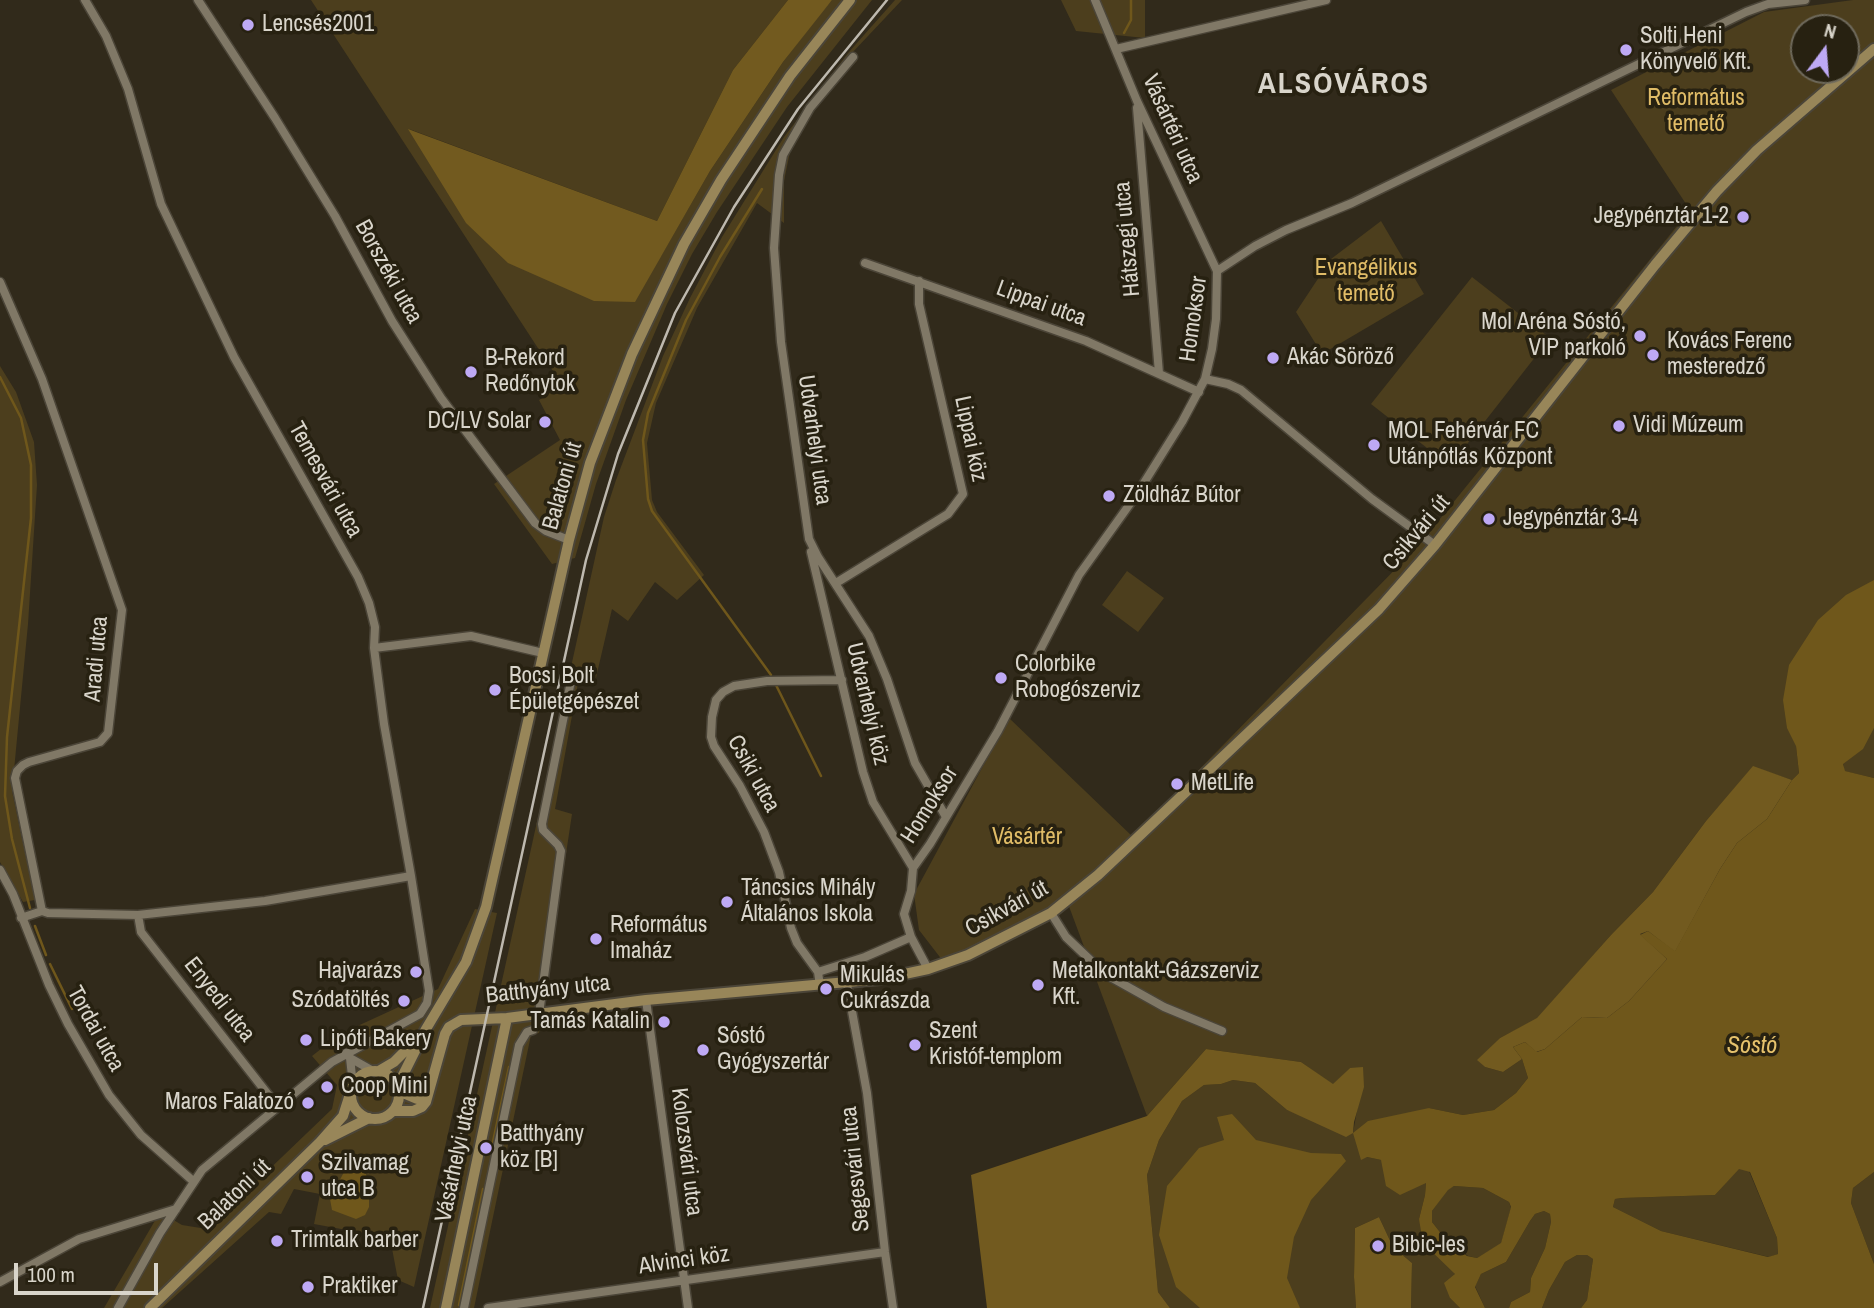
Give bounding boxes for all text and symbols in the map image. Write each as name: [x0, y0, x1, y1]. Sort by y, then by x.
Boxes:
place label: Lencsés2001: [262, 11, 374, 39]
north arrow: [1790, 14, 1860, 84]
marker: Lencsés2001: [240, 17, 256, 33]
text: N: [1821, 17, 1839, 45]
place label: Solti Heni Könyvelő Kft.: [1640, 23, 1751, 77]
marker: Solti Heni Könyvelő Kft.: [1618, 42, 1634, 58]
district label: ALSÓVÁROS: [1259, 67, 1429, 103]
street label: Vásártéri utca: [1136, 70, 1208, 188]
park label: Református temető: [1647, 85, 1745, 139]
street label: Hátszegi utca: [1109, 180, 1147, 298]
place label: Jegypénztár 1-2: [1594, 203, 1729, 231]
marker: Jegypénztár 1-2: [1735, 209, 1751, 225]
street label: Borszéki utca: [348, 215, 428, 329]
park label: Evangélikus temető: [1315, 255, 1417, 309]
street label: Lippai utca: [992, 275, 1090, 333]
street label: Homoksor: [1174, 275, 1214, 363]
place label: Mol Aréna Sóstó, VIP parkoló: [1481, 309, 1626, 363]
marker: Mol Aréna Sóstó, VIP parkoló: [1632, 328, 1648, 344]
place label: Kovács Ferenc mesteredző: [1667, 328, 1792, 382]
place label: Akác Söröző: [1287, 344, 1394, 372]
place label: B-Rekord Redőnytok: [485, 345, 575, 399]
marker: Kovács Ferenc mesteredző: [1645, 347, 1661, 363]
marker: Akác Söröző: [1265, 350, 1281, 366]
marker: B-Rekord Redőnytok: [463, 364, 479, 380]
street label: Udvarhelyi utca: [791, 373, 837, 507]
street label: Lippai köz: [947, 394, 993, 484]
place label: DC/LV Solar: [428, 408, 531, 436]
place label: Vidi Múzeum: [1633, 412, 1744, 440]
marker: DC/LV Solar: [537, 414, 553, 430]
street label: Temesvári utca: [282, 417, 368, 543]
place label: MOL Fehérvár FC Utánpótlás Központ: [1388, 418, 1553, 472]
marker: Vidi Múzeum: [1611, 418, 1627, 434]
marker: MOL Fehérvár FC Utánpótlás Központ: [1366, 437, 1382, 453]
street label: Balatoni út: [537, 439, 589, 533]
place label: Zöldház Bútor: [1123, 482, 1240, 510]
marker: Zöldház Bútor: [1101, 488, 1117, 504]
street label: Csikvári út: [1377, 490, 1457, 576]
place label: Jegypénztár 3-4: [1503, 505, 1638, 533]
marker: Jegypénztár 3-4: [1481, 511, 1497, 527]
street label: Aradi utca: [80, 615, 114, 703]
street label: Udvarhelyi köz: [840, 640, 894, 768]
place label: Colorbike Robogószerviz: [1015, 651, 1141, 705]
place label: Bocsi Bolt Épületgépészet: [509, 663, 639, 717]
marker: Colorbike Robogószerviz: [993, 670, 1009, 686]
marker: Bocsi Bolt Épületgépészet: [487, 682, 503, 698]
street label: Csiki utca: [721, 731, 785, 817]
street label: Homoksor: [896, 761, 964, 849]
place label: MetLife: [1191, 770, 1254, 798]
marker: MetLife: [1169, 776, 1185, 792]
park label: Vásártér: [992, 824, 1062, 852]
place label: Táncsics Mihály Általános Iskola: [741, 875, 876, 929]
street label: Csikvári út: [961, 875, 1053, 943]
marker: Táncsics Mihály Általános Iskola: [719, 894, 735, 910]
place label: Református Imaház: [610, 912, 707, 966]
marker: Református Imaház: [588, 931, 604, 947]
street label: Enyedi utca: [177, 952, 261, 1048]
place label: Hajvarázs: [318, 958, 402, 986]
place label: Metalkontakt-Gázszerviz Kft.: [1052, 958, 1260, 1012]
place label: Mikulás Cukrászda: [840, 962, 930, 1016]
marker: Hajvarázs: [408, 964, 424, 980]
street label: Batthyány utca: [485, 970, 611, 1010]
marker: Metalkontakt-Gázszerviz Kft.: [1030, 977, 1046, 993]
marker: Mikulás Cukrászda: [818, 981, 834, 997]
street label: Tordai utca: [60, 982, 130, 1076]
place label: Szódatöltés: [291, 987, 390, 1015]
marker: Szódatöltés: [396, 993, 412, 1009]
place label: Tamás Katalin: [530, 1008, 650, 1036]
marker: Tamás Katalin: [656, 1014, 672, 1030]
place label: Szent Kristóf-templom: [929, 1018, 1062, 1072]
place label: Sóstó Gyógyszertár: [717, 1023, 829, 1077]
place label: Lipóti Bakery: [320, 1026, 431, 1054]
marker: Lipóti Bakery: [298, 1032, 314, 1048]
water label: Sóstó: [1727, 1033, 1777, 1061]
marker: Szent Kristóf-templom: [907, 1037, 923, 1053]
marker: Sóstó Gyógyszertár: [695, 1042, 711, 1058]
place label: Coop Mini: [341, 1073, 428, 1101]
marker: Coop Mini: [319, 1079, 335, 1095]
street label: Kolozsvári utca: [664, 1086, 708, 1218]
place label: Maros Falatozó: [165, 1089, 294, 1117]
street label: Vásárhelyi utca: [430, 1093, 484, 1225]
marker: Maros Falatozó: [300, 1095, 316, 1111]
street label: Segesvári utca: [836, 1105, 876, 1233]
place label: Batthyány köz [B]: [500, 1121, 584, 1175]
marker: Batthyány köz [B]: [478, 1140, 494, 1156]
place label: Szilvamag utca B: [321, 1150, 409, 1204]
street label: Balatoni út: [193, 1154, 277, 1236]
marker: Szilvamag utca B: [299, 1169, 315, 1185]
place label: Trimtalk barber: [291, 1227, 418, 1255]
place label: Bibic-les: [1392, 1232, 1465, 1260]
marker: Trimtalk barber: [269, 1233, 285, 1249]
marker: Bibic-les: [1370, 1238, 1386, 1254]
street label: Alvinci köz: [637, 1241, 731, 1281]
scale bar: [18, 1248, 161, 1292]
text: 100 m: [27, 1260, 75, 1289]
place label: Praktiker: [322, 1273, 397, 1301]
marker: Praktiker: [300, 1279, 316, 1295]

